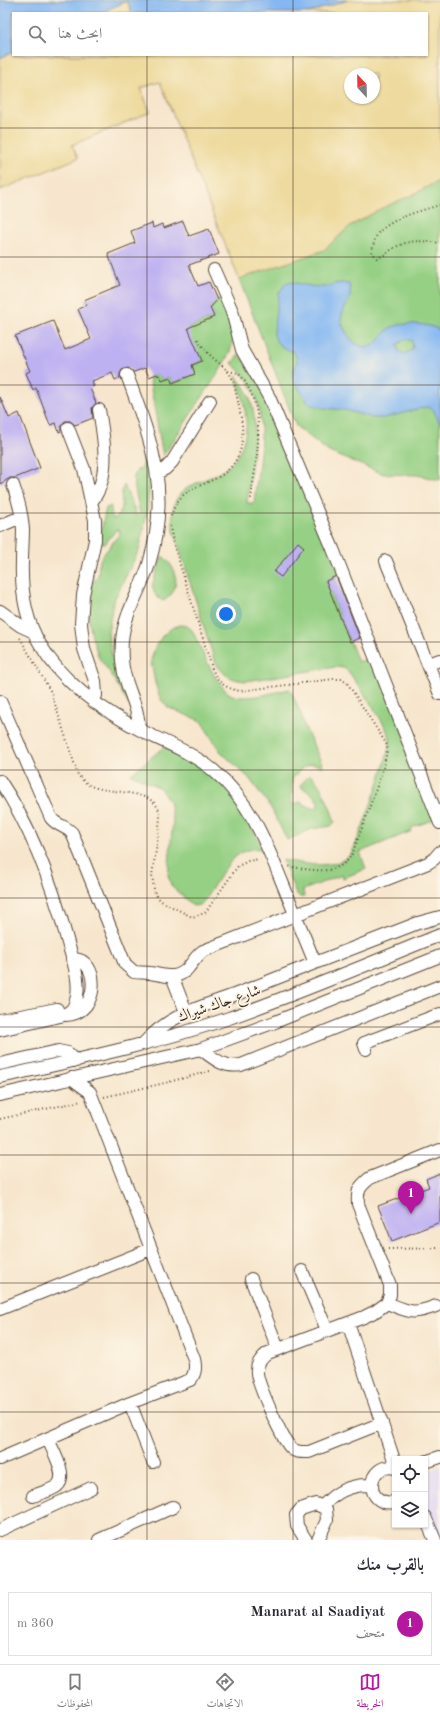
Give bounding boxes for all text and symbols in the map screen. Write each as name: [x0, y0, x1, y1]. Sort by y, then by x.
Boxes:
search box: [12, 12, 428, 56]
icon: search: [26, 23, 48, 45]
text: ابحث هنا: [58, 27, 102, 42]
north arrow: [344, 68, 380, 104]
your location: [216, 604, 236, 624]
street label: شارع جاك شيراك: [176, 982, 264, 1029]
pin: 1: [398, 1181, 424, 1214]
map controls: [392, 1456, 428, 1528]
button: locate: [392, 1456, 428, 1492]
button: layers: [392, 1492, 428, 1528]
text: بالقرب منك: [356, 1557, 424, 1574]
text: Manarat al Saadiyat: [250, 1605, 385, 1620]
text: 360 m: [17, 1617, 54, 1630]
text: 1: [406, 1617, 414, 1630]
text: متحف: [356, 1627, 385, 1640]
tab: المحفوظات: [57, 1671, 93, 1714]
tab: الاتجاهات: [206, 1671, 243, 1714]
tab: الخريطة: [357, 1671, 383, 1714]

